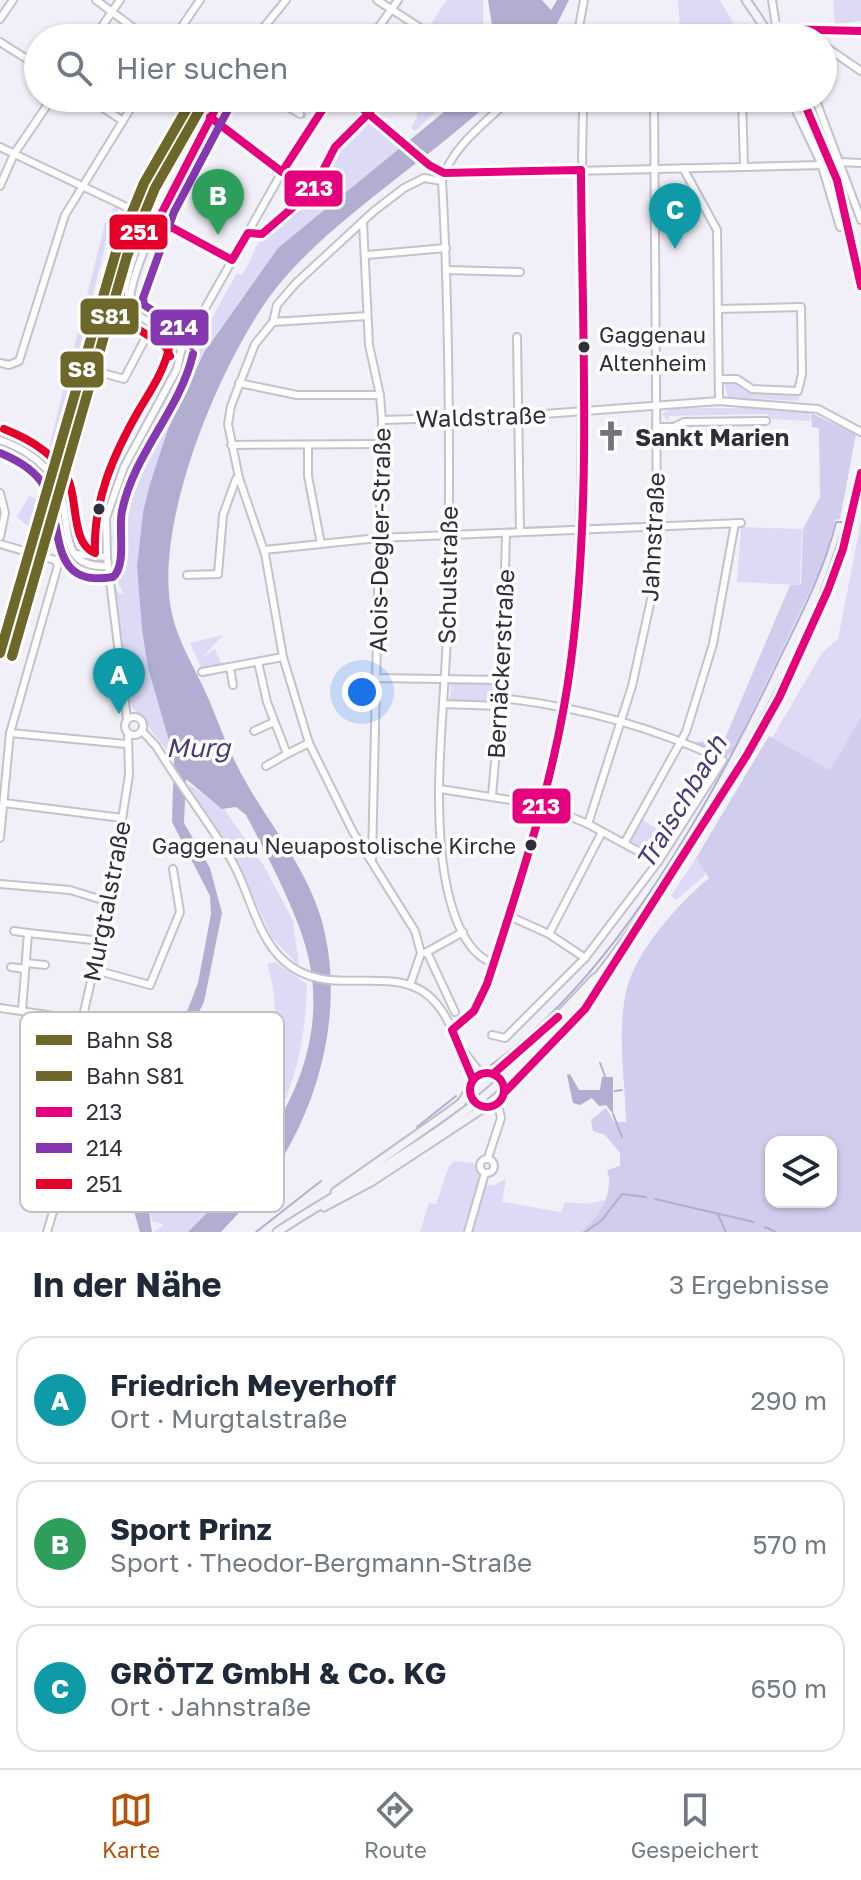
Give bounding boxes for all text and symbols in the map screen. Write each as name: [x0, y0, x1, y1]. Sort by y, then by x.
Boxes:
search box: [24, 24, 837, 112]
icon: search: [52, 46, 96, 90]
text: Hier suchen: [116, 50, 288, 86]
pin: B: [192, 169, 244, 235]
line badge: 213: [283, 169, 344, 208]
text: 213: [295, 174, 333, 201]
pin: C: [649, 183, 701, 249]
line badge: 251: [108, 213, 169, 251]
text: 251: [120, 218, 158, 245]
line badge: S81: [79, 297, 140, 336]
text: S81: [90, 302, 130, 329]
line badge: 214: [149, 308, 210, 347]
text: 214: [160, 313, 198, 340]
place label: Gaggenau Altenheim: [599, 321, 707, 376]
marker: Gaggenau Altenheim: [576, 339, 592, 355]
line badge: S8: [59, 350, 105, 389]
text: S8: [68, 355, 96, 382]
street label: Waldstraße: [415, 399, 547, 433]
church icon: Sankt Marien: [594, 419, 628, 453]
place label: Sankt Marien: [635, 422, 789, 451]
street label: Alois-Degler-Straße: [363, 427, 395, 653]
street label: Jahnstraße: [634, 472, 670, 602]
unlabelled marker: [91, 501, 107, 517]
street label: Schulstraße: [431, 506, 463, 644]
street label: Bernäckerstraße: [481, 568, 519, 760]
pin: A: [93, 648, 145, 714]
your location: [342, 672, 382, 712]
water label: Traischbach: [629, 729, 733, 874]
water label: Murg: [166, 732, 232, 763]
line badge: 213: [511, 787, 572, 825]
text: 213: [522, 792, 560, 819]
street label: Murgtalstraße: [76, 818, 136, 984]
place label: Gaggenau Neuapostolische Kirche: [152, 832, 516, 859]
marker: Gaggenau Neuapostolische Kirche: [523, 837, 539, 853]
legend: [20, 1012, 284, 1212]
text: Bahn S8: [86, 1026, 173, 1053]
text: Bahn S81: [86, 1062, 184, 1089]
text: 213: [86, 1098, 122, 1125]
text: 214: [86, 1134, 123, 1161]
map controls: [765, 1136, 837, 1208]
button: layers: [765, 1136, 837, 1208]
text: 251: [86, 1170, 123, 1197]
text: In der Nähe: [32, 1264, 222, 1304]
text: 3 Ergebnisse: [669, 1269, 829, 1300]
text: Friedrich Meyerhoff: [110, 1367, 396, 1403]
text: A: [51, 1385, 69, 1416]
text: 290 m: [751, 1385, 827, 1416]
text: Ort · Murgtalstraße: [110, 1403, 347, 1434]
text: Sport Prinz: [110, 1511, 272, 1547]
text: B: [51, 1529, 69, 1560]
text: 570 m: [753, 1529, 827, 1560]
text: Sport · Theodor-Bergmann-Straße: [110, 1547, 532, 1578]
text: GRÖTZ GmbH & Co. KG: [110, 1655, 447, 1691]
text: C: [51, 1673, 69, 1704]
text: 650 m: [751, 1673, 827, 1704]
text: Ort · Jahnstraße: [110, 1691, 311, 1722]
tab: Karte: [102, 1788, 160, 1863]
tab: Route: [364, 1788, 427, 1863]
tab: Gespeichert: [631, 1788, 759, 1863]

